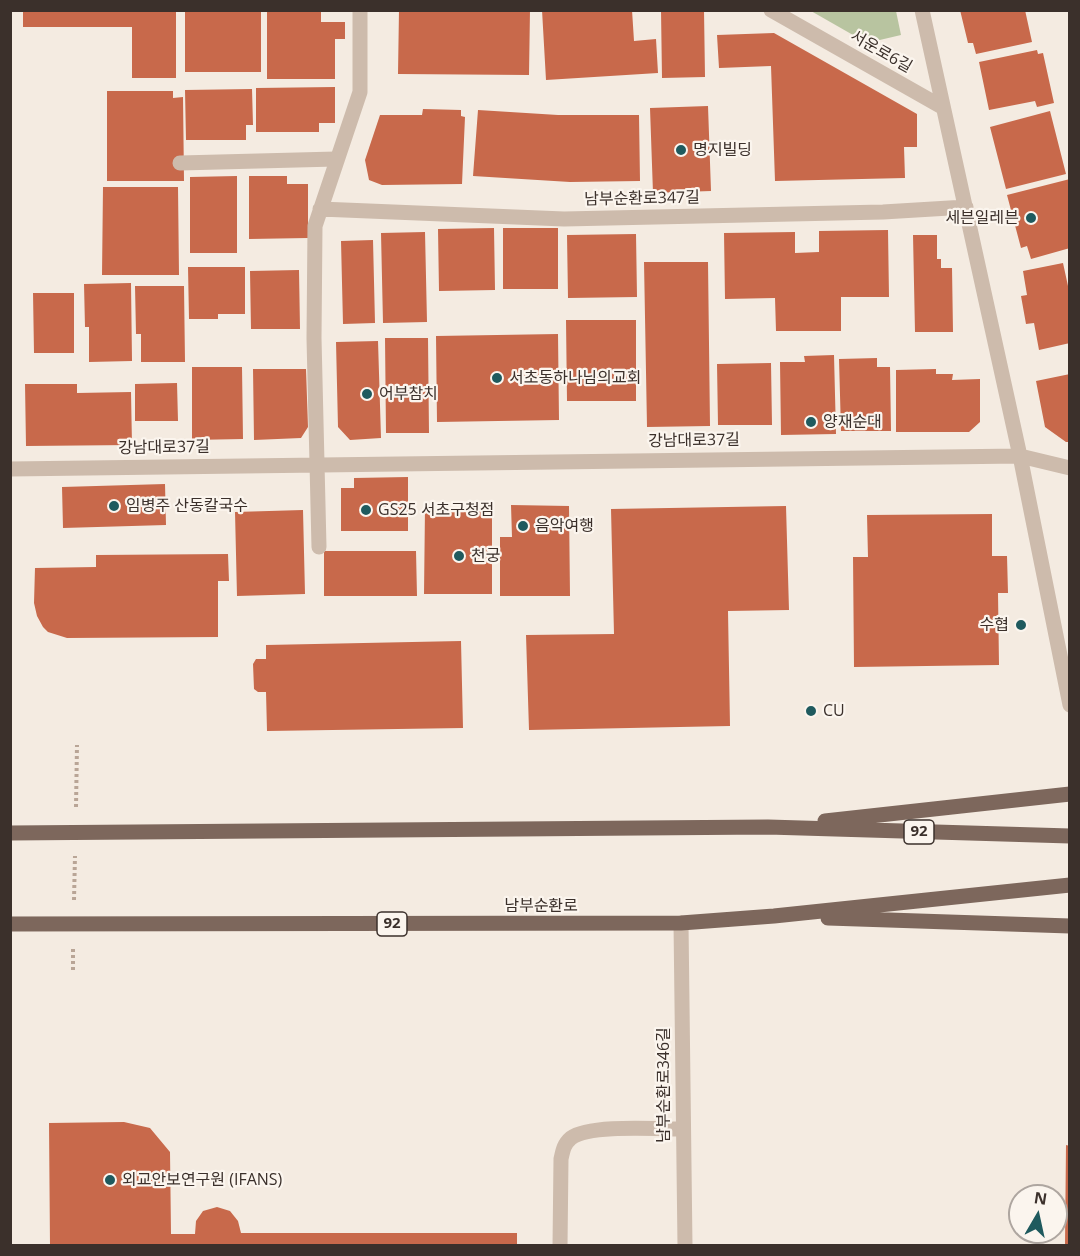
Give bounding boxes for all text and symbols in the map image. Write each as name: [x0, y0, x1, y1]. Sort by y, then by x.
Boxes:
street label: 서운로6길: [847, 27, 915, 77]
place label: 명지빌딩: [693, 140, 752, 160]
marker: 명지빌딩: [674, 143, 688, 157]
street label: 남부순환로347길: [584, 188, 700, 210]
place label: 세븐일레븐: [945, 208, 1019, 228]
marker: 세븐일레븐: [1024, 211, 1038, 225]
place label: 서초동하나님의교회: [509, 368, 641, 388]
marker: 서초동하나님의교회: [490, 371, 504, 385]
place label: 어부참치: [379, 384, 438, 404]
marker: 어부참치: [360, 387, 374, 401]
place label: 양재순대: [823, 412, 882, 432]
marker: 양재순대: [804, 415, 818, 429]
street label: 강남대로37길: [648, 431, 740, 451]
street label: 강남대로37길: [118, 438, 210, 458]
place label: 임병주 산동칼국수: [126, 496, 248, 516]
marker: 임병주 산동칼국수: [107, 499, 121, 513]
place label: GS25 서초구청점: [378, 500, 494, 520]
marker: GS25 서초구청점: [359, 503, 373, 517]
place label: 음악여행: [535, 516, 594, 536]
marker: 음악여행: [516, 519, 530, 533]
place label: 천궁: [471, 546, 500, 566]
marker: 천궁: [452, 549, 466, 563]
place label: 수협: [980, 615, 1009, 635]
marker: 수협: [1014, 618, 1028, 632]
place label: CU: [823, 701, 845, 721]
marker: CU: [804, 704, 818, 718]
road number: 92: [904, 820, 934, 844]
street label: 남부순환로: [504, 896, 578, 916]
road number: 92: [377, 912, 407, 936]
street label: 남부순환로346길: [654, 1027, 674, 1143]
place label: 외교안보연구원 (IFANS): [122, 1170, 282, 1190]
marker: 외교안보연구원 (IFANS): [103, 1173, 117, 1187]
north arrow: [1008, 1184, 1068, 1244]
text: N: [1032, 1186, 1049, 1210]

